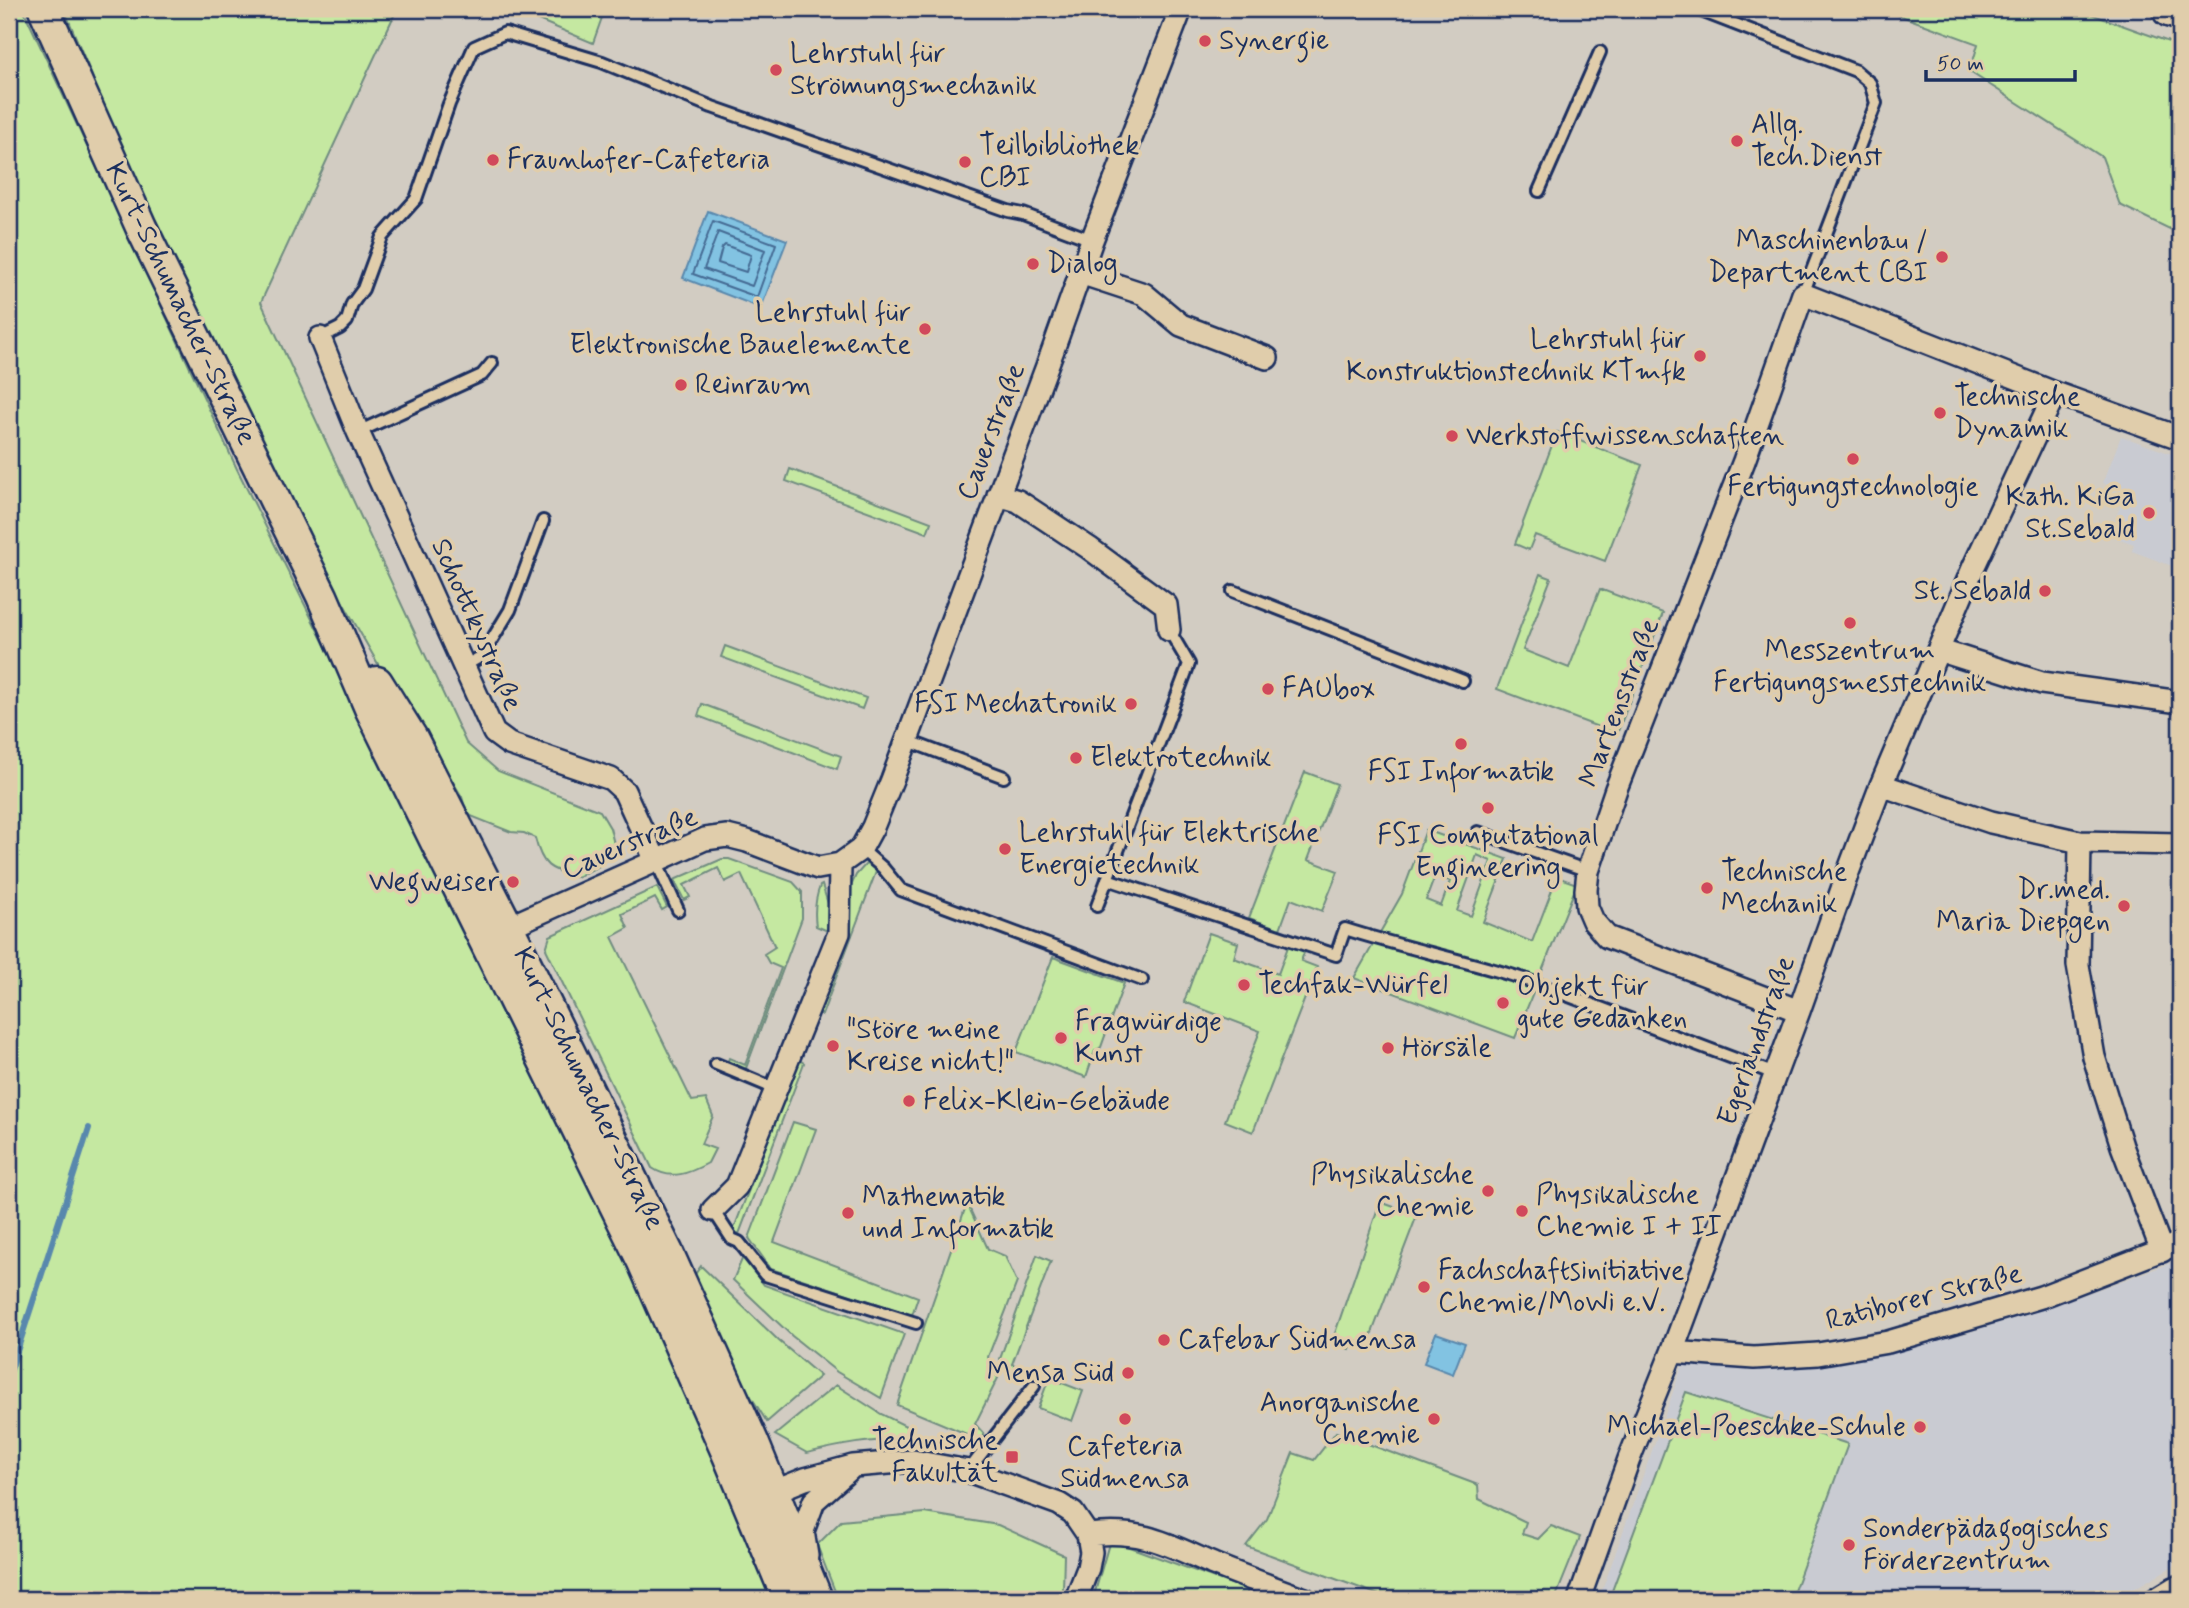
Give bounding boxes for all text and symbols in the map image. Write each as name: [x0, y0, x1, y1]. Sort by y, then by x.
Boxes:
place label: Synergie: [1219, 23, 1329, 63]
marker: Synergie: [1197, 33, 1213, 49]
place label: Lehrstuhl für Strömungsmechanik: [790, 36, 1037, 107]
scale bar: [1926, 38, 2075, 82]
text: 50 m: [1937, 50, 1984, 78]
marker: Lehrstuhl für Strömungsmechanik: [768, 62, 784, 78]
place label: Allg. Tech.Dienst: [1751, 107, 1883, 176]
place label: Teilbibliothek CBI: [979, 128, 1139, 197]
marker: Allg. Tech.Dienst: [1729, 133, 1745, 149]
place label: Fraunhofer-Cafeteria: [507, 142, 770, 179]
marker: Fraunhofer-Cafeteria: [485, 152, 501, 168]
marker: Teilbibliothek CBI: [957, 154, 973, 170]
street label: Kurt-Schumacher-Straße: [95, 156, 265, 452]
place label: Maschinenbau / Department CBI: [1708, 223, 1928, 292]
place label: Dialog: [1047, 246, 1118, 285]
marker: Maschinenbau / Department CBI: [1934, 249, 1950, 265]
marker: Dialog: [1025, 256, 1041, 272]
place label: Lehrstuhl für Elektronische Bauelemente: [569, 295, 911, 364]
marker: Lehrstuhl für Elektronische Bauelemente: [917, 321, 933, 337]
place label: Lehrstuhl für Konstruktionstechnik KTmfk: [1346, 322, 1686, 391]
marker: Lehrstuhl für Konstruktionstechnik KTmfk: [1692, 348, 1708, 364]
street label: Cauerstraße: [949, 358, 1035, 506]
place label: Reinraum: [695, 367, 811, 404]
marker: Reinraum: [673, 377, 689, 393]
place label: Technische Dynamik: [1954, 379, 2081, 448]
marker: Technische Dynamik: [1932, 405, 1948, 421]
place label: Werkstoffwissenschaften: [1466, 418, 1784, 455]
marker: Werkstoffwissenschaften: [1444, 428, 1460, 444]
marker: Fertigungstechnologie: [1845, 451, 1861, 467]
place label: Fertigungstechnologie: [1727, 469, 1979, 508]
place label: Kath. KiGa St.Sebald: [2006, 479, 2135, 548]
marker: Kath. KiGa St.Sebald: [2141, 505, 2157, 521]
street label: Schottkystraße: [422, 533, 530, 717]
place label: St. Sebald: [1914, 573, 2031, 610]
marker: St. Sebald: [2037, 583, 2053, 599]
street label: Martensstraße: [1571, 613, 1669, 793]
marker: Messzentrum Fertigungsmesstechnik: [1842, 615, 1858, 631]
place label: Messzentrum Fertigungsmesstechnik: [1713, 633, 1987, 704]
place label: FAUbox: [1282, 671, 1375, 708]
marker: FAUbox: [1260, 681, 1276, 697]
place label: FSI Mechatronik: [914, 686, 1117, 723]
marker: FSI Mechatronik: [1123, 696, 1139, 712]
marker: FSI Informatik: [1453, 736, 1469, 752]
place label: Elektrotechnik: [1090, 740, 1272, 777]
marker: Elektrotechnik: [1068, 750, 1084, 766]
place label: FSI Informatik: [1368, 754, 1554, 793]
street label: Cauerstraße: [557, 799, 703, 889]
marker: FSI Computational Engineering: [1480, 800, 1496, 816]
place label: Lehrstuhl für Elektrische Energietechnik: [1019, 815, 1320, 886]
place label: FSI Computational Engineering: [1377, 818, 1599, 890]
marker: Lehrstuhl für Elektrische Energietechnik: [997, 841, 1013, 857]
place label: Technische Mechanik: [1721, 854, 1848, 923]
place label: Wegweiser: [369, 864, 499, 904]
place label: Dr.med. Maria Diepgen: [1936, 872, 2110, 943]
marker: Wegweiser: [505, 874, 521, 890]
marker: Technische Mechanik: [1699, 880, 1715, 896]
marker: Dr.med. Maria Diepgen: [2116, 898, 2132, 914]
street label: Kurt-Schumacher-Straße: [503, 941, 673, 1237]
street label: Egerlandstraße: [1709, 951, 1805, 1131]
place label: Techfak-Würfel: [1258, 967, 1448, 1004]
place label: Objekt für gute Gedanken: [1517, 969, 1687, 1038]
marker: Techfak-Würfel: [1236, 977, 1252, 993]
marker: Objekt für gute Gedanken: [1495, 995, 1511, 1011]
place label: Fragwürdige Kunst: [1075, 1004, 1222, 1073]
place label: "Störe meine Kreise nicht!": [847, 1012, 1014, 1081]
marker: Fragwürdige Kunst: [1053, 1030, 1069, 1046]
place label: Hörsäle: [1402, 1030, 1492, 1067]
marker: "Störe meine Kreise nicht!": [825, 1038, 841, 1054]
marker: Hörsäle: [1380, 1040, 1396, 1056]
place label: Felix-Klein-Gebäude: [923, 1083, 1170, 1120]
marker: Felix-Klein-Gebäude: [901, 1093, 917, 1109]
place label: Physikalische Chemie: [1311, 1157, 1474, 1226]
place label: Physikalische Chemie I + II: [1536, 1177, 1722, 1246]
place label: Mathematik und Informatik: [862, 1179, 1054, 1250]
marker: Physikalische Chemie: [1480, 1183, 1496, 1199]
marker: Physikalische Chemie I + II: [1514, 1203, 1530, 1219]
marker: Mathematik und Informatik: [840, 1205, 856, 1221]
place label: Fachschaftsinitiative Chemie/MoWi e.V.: [1438, 1253, 1685, 1322]
street label: Ratiborer Straße: [1822, 1256, 2026, 1340]
marker: Fachschaftsinitiative Chemie/MoWi e.V.: [1416, 1279, 1432, 1295]
place label: Cafebar Südmensa: [1178, 1322, 1417, 1359]
marker: Cafebar Südmensa: [1156, 1332, 1172, 1348]
place label: Mensa Süd: [987, 1355, 1114, 1392]
marker: Mensa Süd: [1120, 1365, 1136, 1381]
place label: Anorganische Chemie: [1260, 1385, 1420, 1454]
place label: Michael-Poeschke-Schule: [1607, 1409, 1906, 1446]
marker: Cafeteria Südmensa: [1117, 1411, 1133, 1427]
marker: Anorganische Chemie: [1426, 1411, 1442, 1427]
marker: Michael-Poeschke-Schule: [1912, 1419, 1928, 1435]
place label: Technische Fakultät: [871, 1423, 999, 1492]
place label: Cafeteria Südmensa: [1060, 1429, 1190, 1498]
marker: Technische Fakultät: [1004, 1449, 1020, 1465]
place label: Sonderpädagogisches Förderzentrum: [1863, 1511, 2108, 1580]
marker: Sonderpädagogisches Förderzentrum: [1841, 1537, 1857, 1553]

